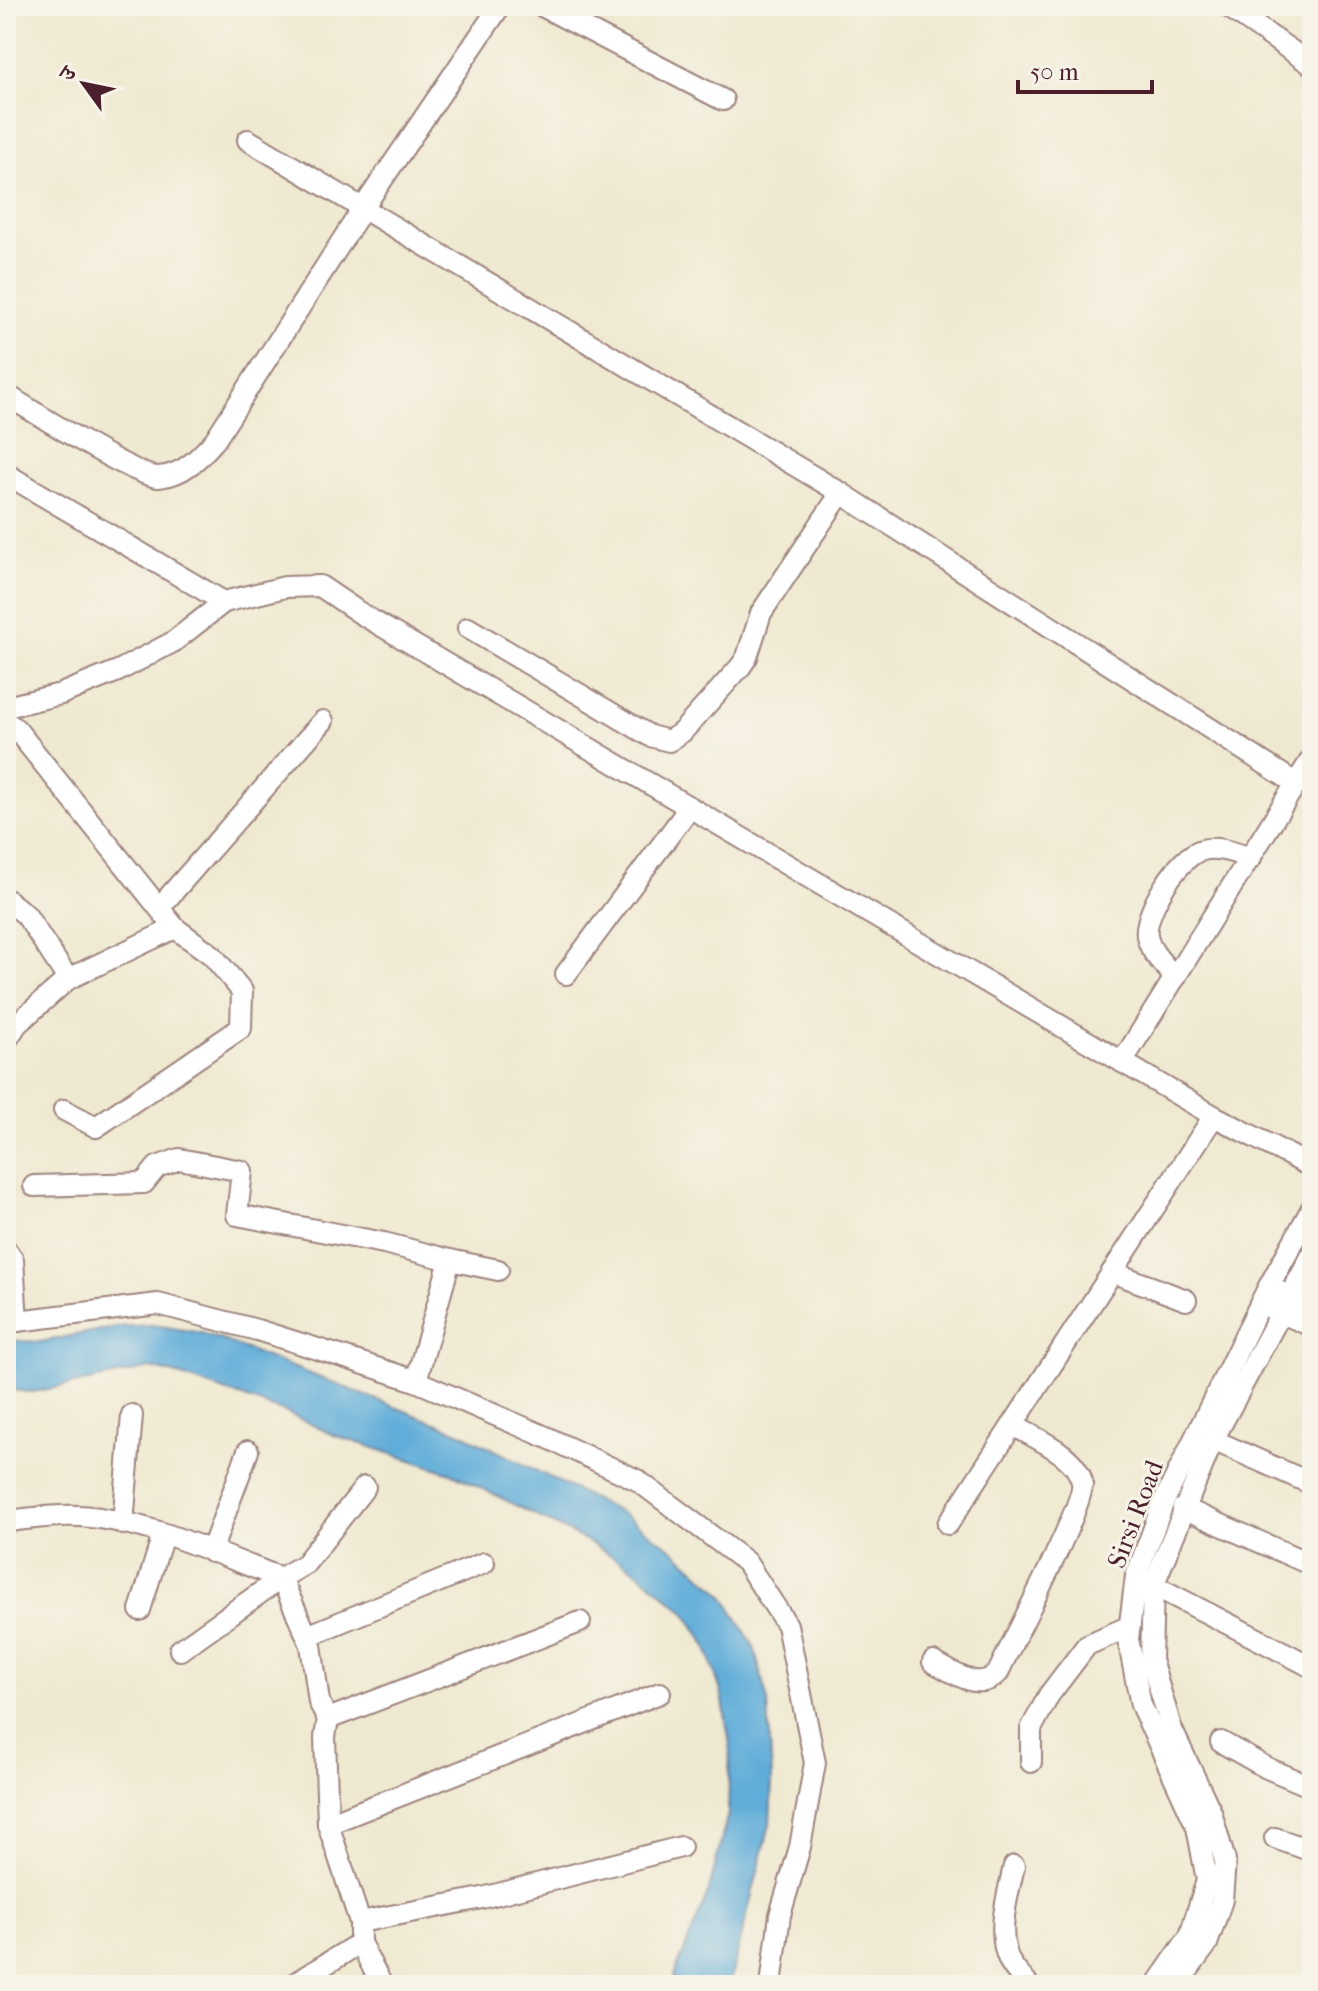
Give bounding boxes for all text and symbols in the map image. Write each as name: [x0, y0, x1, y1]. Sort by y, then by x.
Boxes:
north arrow: [44, 44, 124, 124]
scale bar: [1018, 44, 1152, 94]
text: 50 m: [1030, 58, 1079, 86]
text: उ: [53, 60, 83, 87]
street label: Sirsi Road: [1101, 1455, 1170, 1572]

